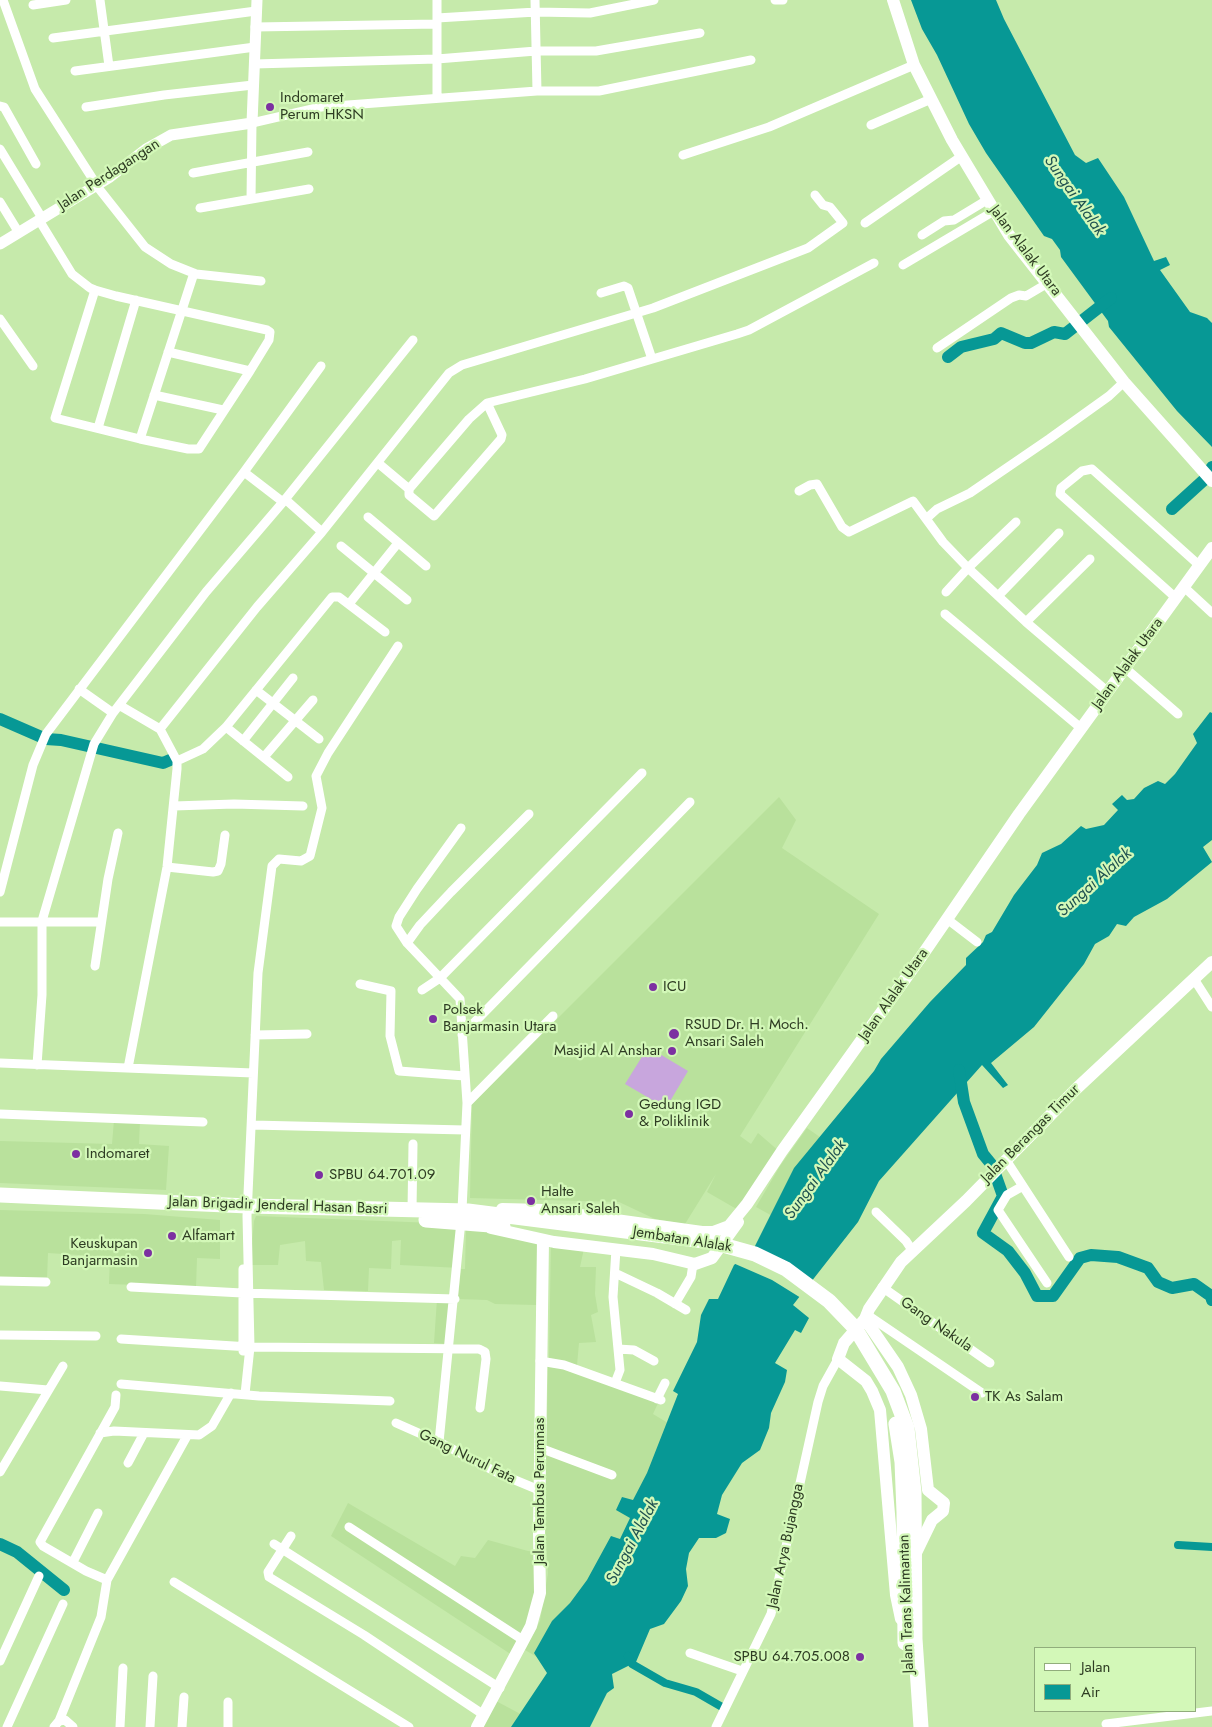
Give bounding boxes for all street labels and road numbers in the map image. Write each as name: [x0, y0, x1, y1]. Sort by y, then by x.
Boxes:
street label: Jalan Perdagangan: [55, 135, 163, 215]
street label: Jalan Alalak Utara: [985, 202, 1065, 300]
street label: Jalan Alalak Utara: [1089, 615, 1167, 713]
street label: Jalan Alalak Utara: [855, 945, 933, 1045]
street label: Jalan Berangas Timur: [978, 1081, 1084, 1187]
street label: Jalan Brigadir Jenderal Hasan Basri: [168, 1193, 388, 1219]
street label: Jembatan Alalak: [631, 1223, 733, 1257]
street label: Gang Nakula: [897, 1294, 975, 1356]
street label: Jalan Tembus Perumnas: [531, 1417, 549, 1565]
street label: Gang Nurul Fata: [416, 1426, 518, 1488]
street label: Jalan Arya Bujangga: [764, 1482, 808, 1610]
street label: Jalan Trans Kalimantan: [896, 1534, 918, 1674]

